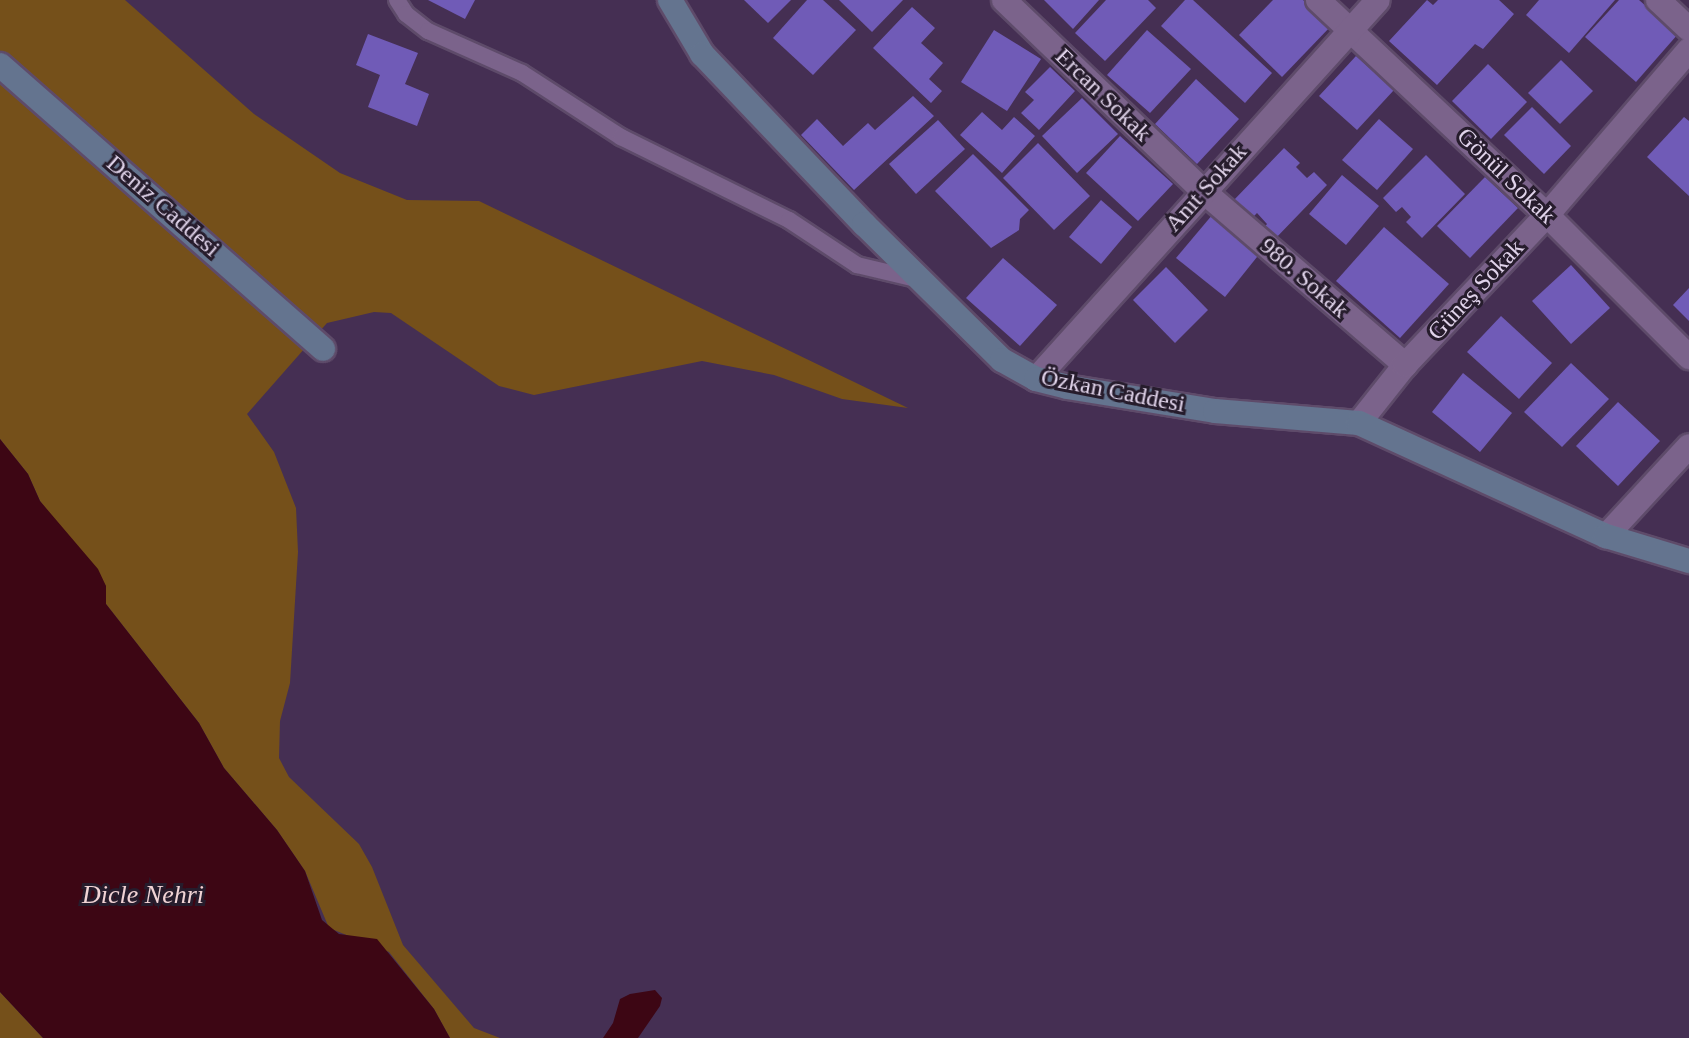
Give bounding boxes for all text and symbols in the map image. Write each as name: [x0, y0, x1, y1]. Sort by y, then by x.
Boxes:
street label: Ercan Sokak: [1049, 42, 1157, 148]
street label: Gönül Sokak: [1451, 122, 1561, 230]
street label: Anıt Sokak: [1159, 138, 1253, 238]
street label: Deniz Caddesi: [100, 149, 226, 263]
street label: 980. Sokak: [1254, 232, 1354, 324]
street label: Güneş Sokak: [1422, 234, 1530, 346]
street label: Özkan Caddesi: [1039, 363, 1187, 419]
water label: Dicle Nehri: [82, 879, 204, 911]

